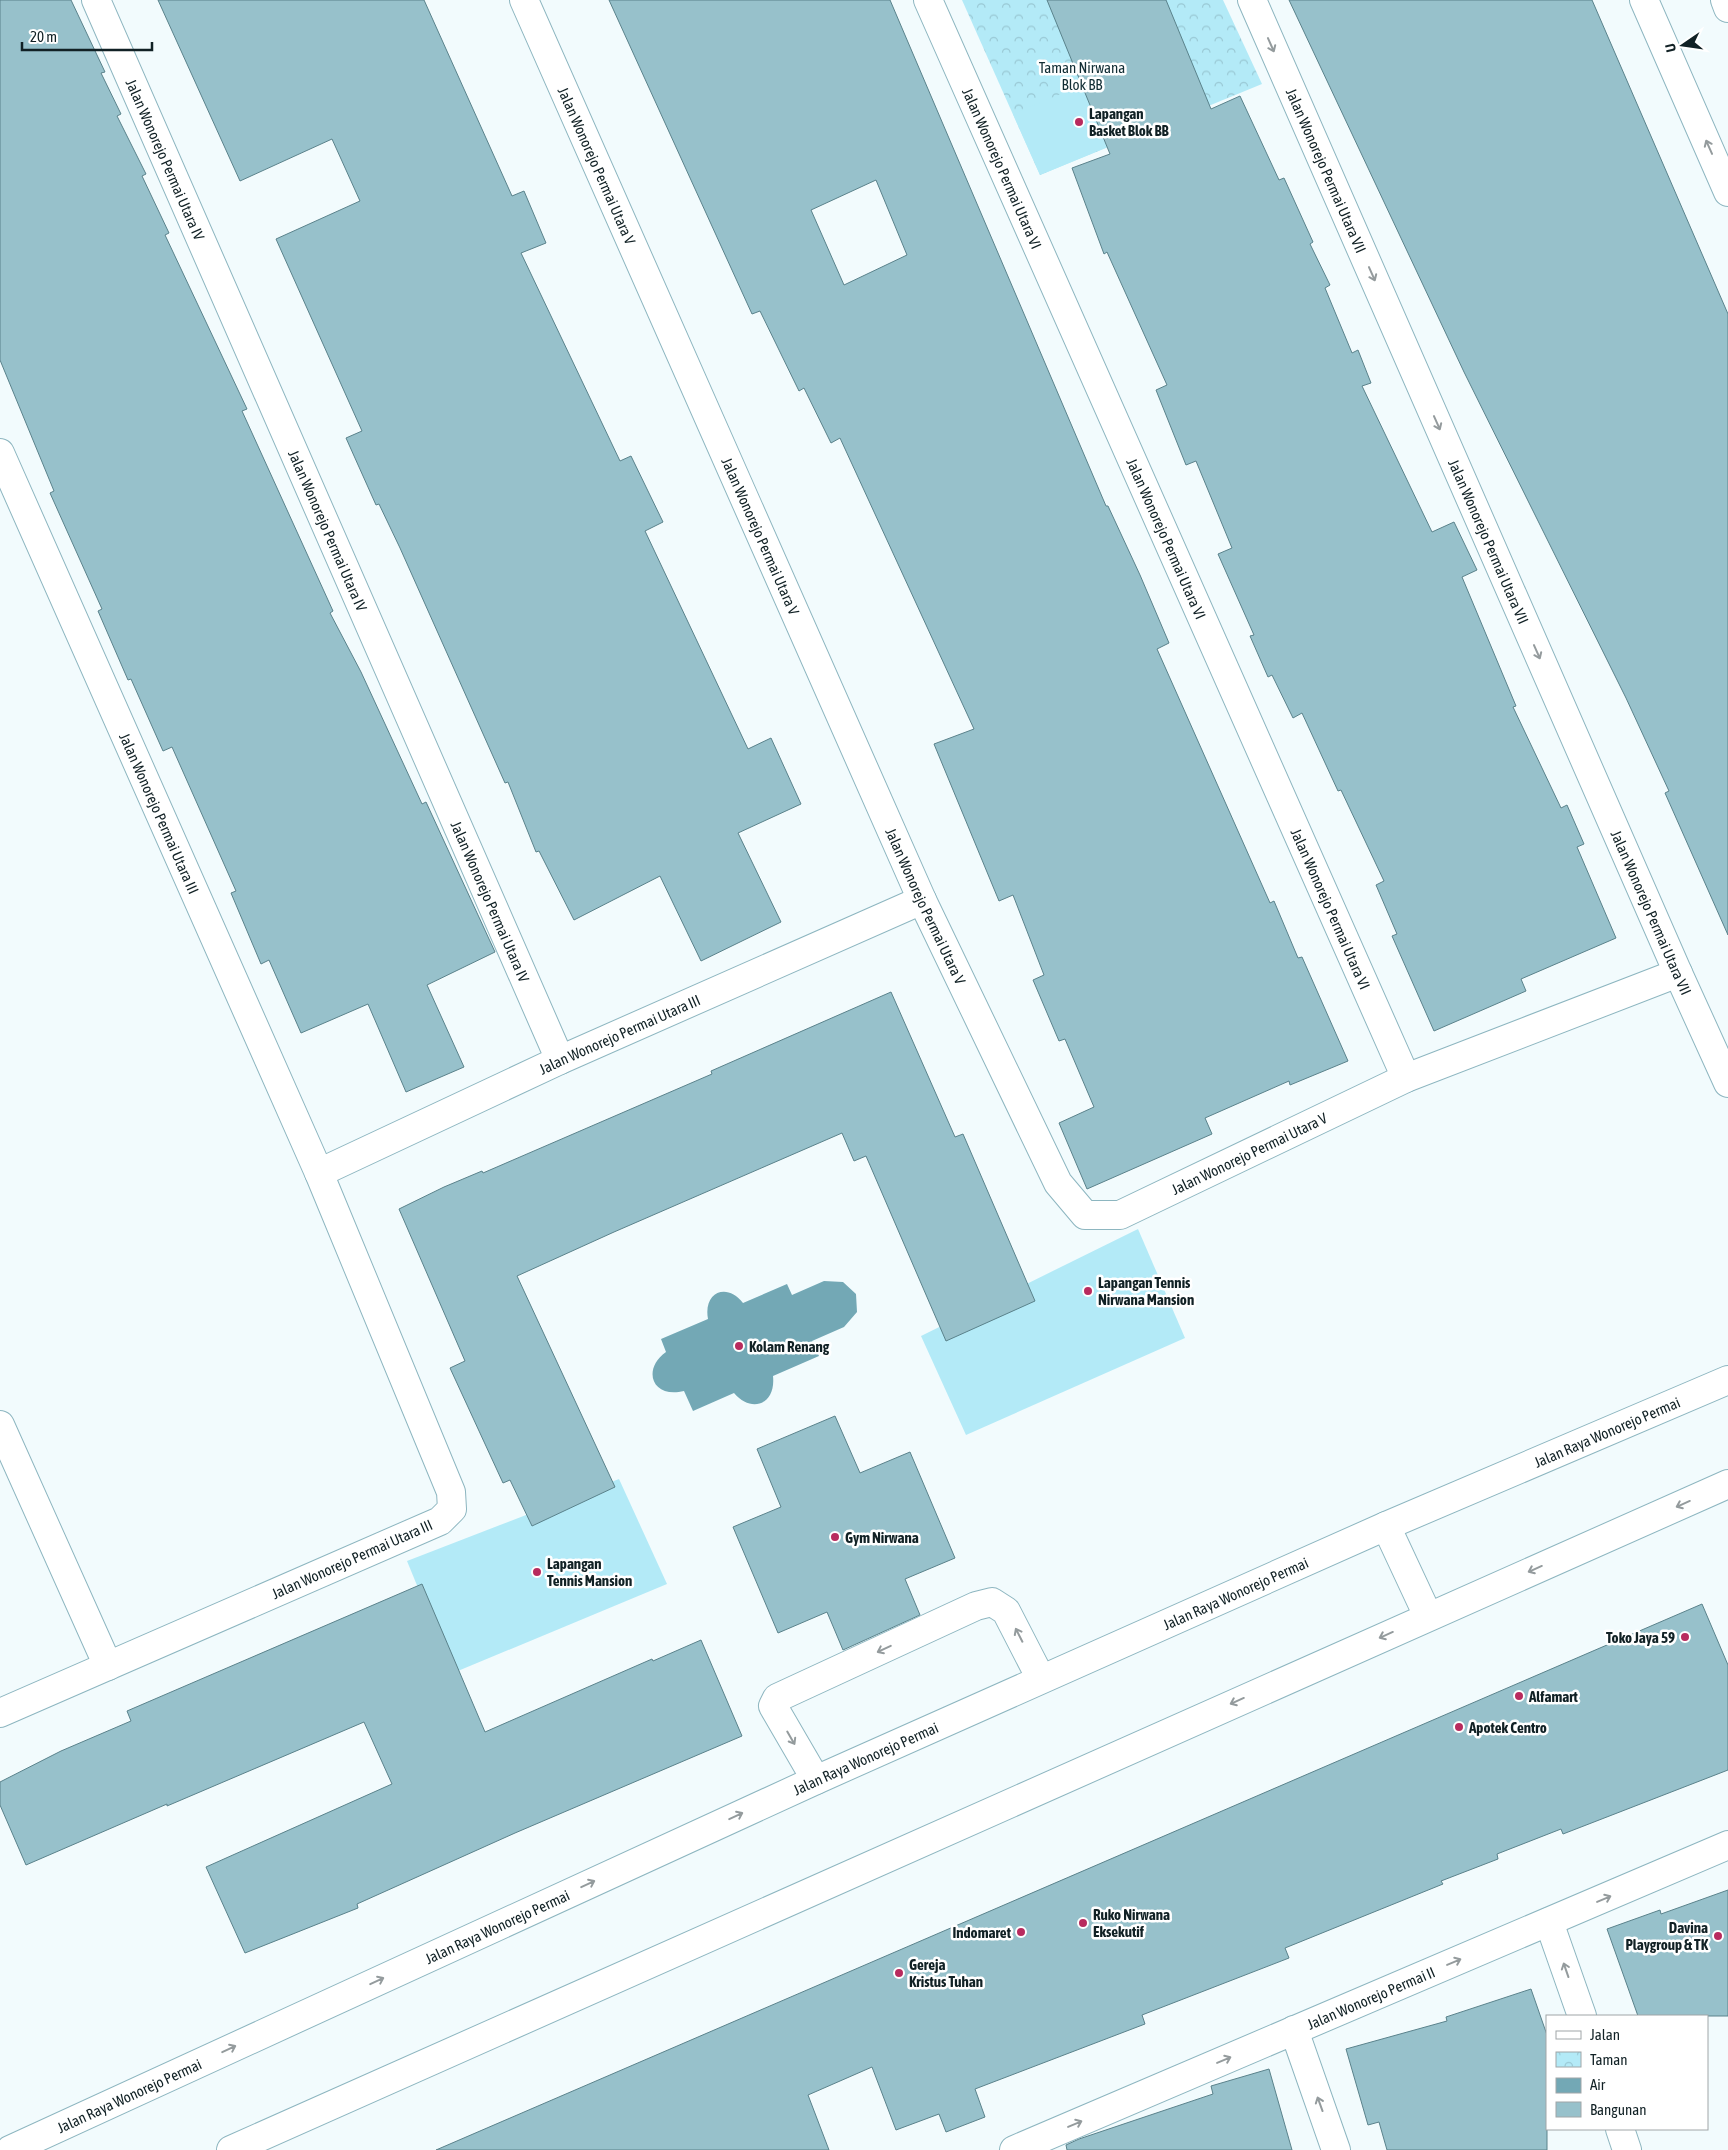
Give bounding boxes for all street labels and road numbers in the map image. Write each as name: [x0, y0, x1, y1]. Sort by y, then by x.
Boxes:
street label: Jalan Wonorejo Permai Utara IV: [123, 76, 209, 243]
street label: Jalan Wonorejo Permai Utara V: [555, 84, 640, 247]
street label: Jalan Wonorejo Permai Utara VI: [960, 85, 1046, 251]
street label: Jalan Wonorejo Permai Utara VII: [1283, 85, 1370, 255]
street label: Jalan Wonorejo Permai Utara IV: [285, 447, 371, 614]
street label: Jalan Wonorejo Permai Utara V: [719, 455, 803, 618]
street label: Jalan Wonorejo Permai Utara VI: [1124, 455, 1210, 621]
street label: Jalan Wonorejo Permai Utara VII: [1446, 456, 1532, 626]
street label: Jalan Wonorejo Permai Utara III: [117, 730, 203, 896]
street label: Jalan Wonorejo Permai Utara IV: [448, 818, 534, 985]
street label: Jalan Wonorejo Permai Utara V: [883, 825, 970, 987]
street label: Jalan Wonorejo Permai Utara VI: [1288, 826, 1374, 992]
street label: Jalan Wonorejo Permai Utara VII: [1608, 827, 1695, 997]
street label: Jalan Wonorejo Permai Utara III: [536, 991, 702, 1077]
street label: Jalan Wonorejo Permai Utara V: [1169, 1108, 1330, 1198]
street label: Jalan Raya Wonorejo Permai: [1531, 1393, 1682, 1470]
street label: Jalan Wonorejo Permai Utara III: [269, 1516, 435, 1602]
street label: Jalan Raya Wonorejo Permai: [1160, 1553, 1311, 1633]
street label: Jalan Raya Wonorejo Permai: [790, 1718, 941, 1798]
street label: Jalan Raya Wonorejo Permai: [422, 1886, 572, 1967]
street label: Jalan Wonorejo Permai II: [1304, 1963, 1437, 2032]
street label: Jalan Raya Wonorejo Permai: [54, 2055, 204, 2136]

